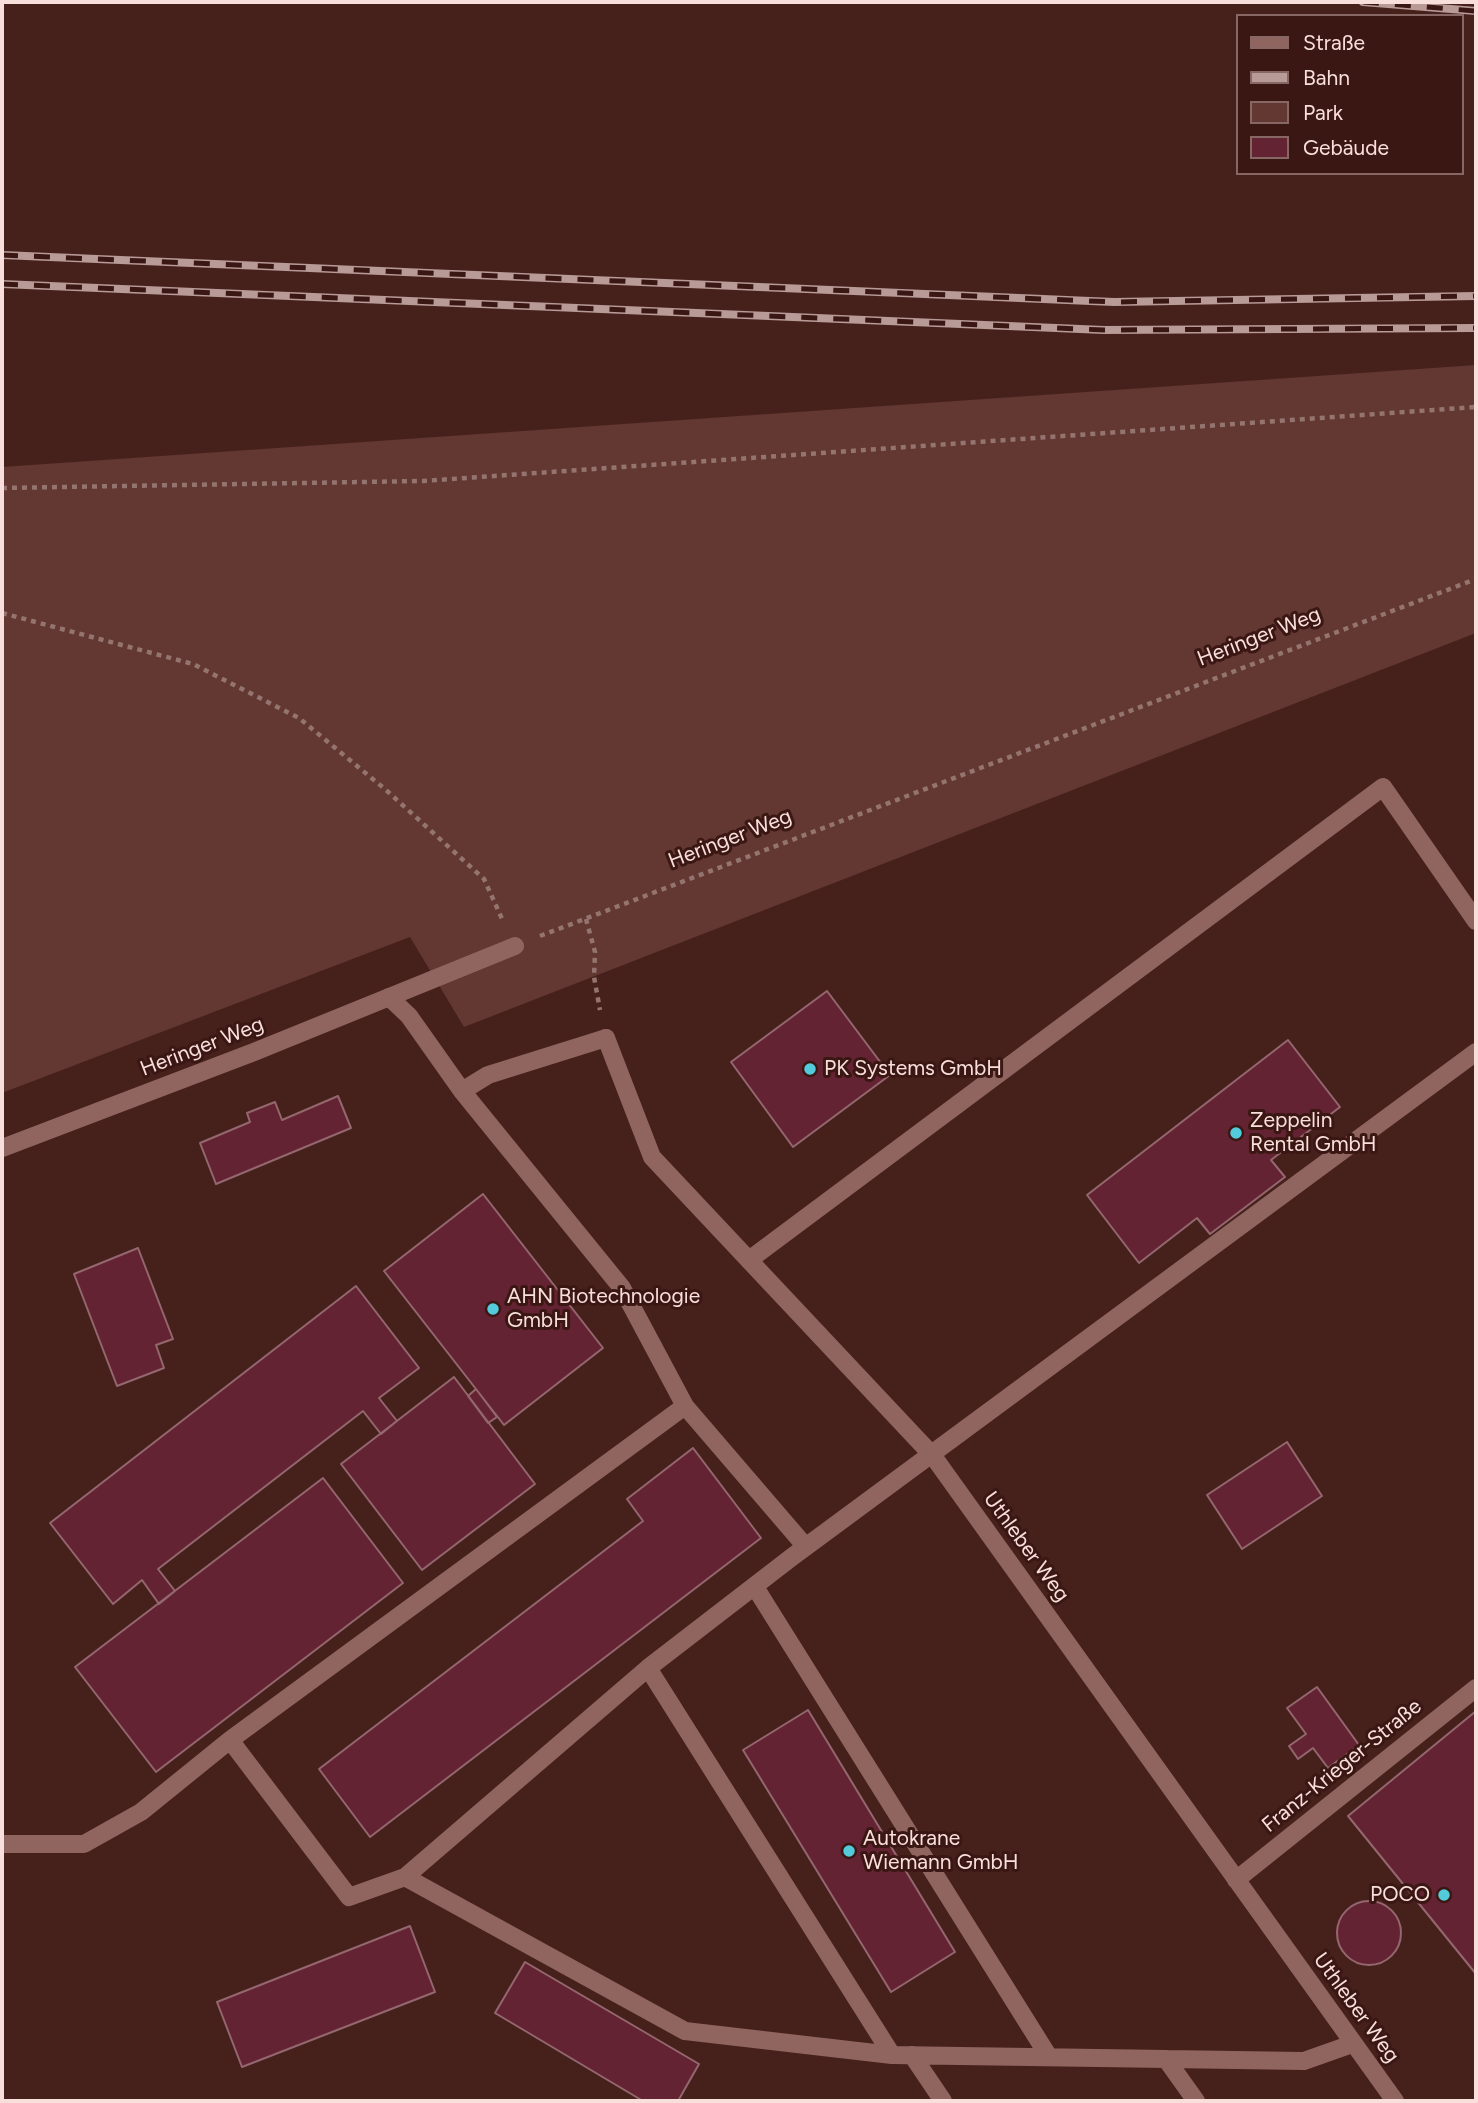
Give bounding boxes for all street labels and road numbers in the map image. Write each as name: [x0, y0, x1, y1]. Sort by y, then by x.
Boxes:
street label: Heringer Weg: [1194, 602, 1324, 672]
street label: Heringer Weg: [665, 804, 795, 874]
street label: Heringer Weg: [137, 1012, 267, 1082]
street label: Uthleber Weg: [978, 1487, 1074, 1607]
street label: Franz-Krieger-Straße: [1257, 1694, 1427, 1838]
street label: Uthleber Weg: [1308, 1948, 1404, 2068]

